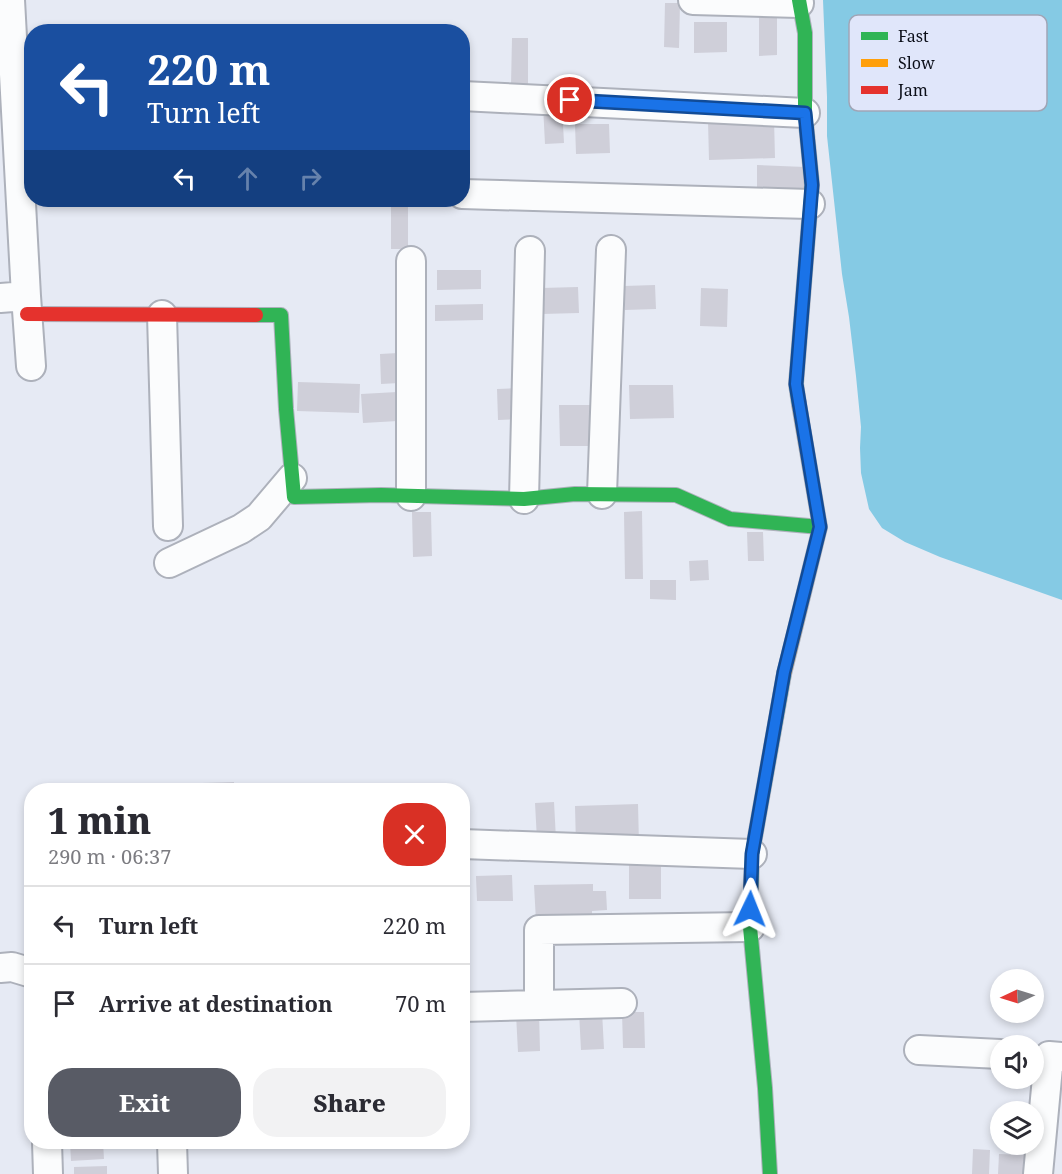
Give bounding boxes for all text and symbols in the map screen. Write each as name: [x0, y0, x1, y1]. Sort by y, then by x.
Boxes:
legend: [849, 15, 1047, 111]
text: Fast: [898, 25, 929, 47]
text: 220 m: [147, 40, 271, 97]
icon: left: [48, 48, 126, 126]
text: Slow: [898, 52, 935, 74]
pin: [544, 74, 595, 125]
text: Jam: [897, 79, 928, 101]
icon: arrive: [553, 83, 586, 116]
text: Turn left: [147, 94, 260, 131]
icon: left: [168, 162, 201, 195]
icon: ahead: [231, 162, 264, 195]
icon: right: [294, 162, 327, 195]
text: 1 min: [48, 796, 151, 845]
button: close: [383, 803, 446, 866]
text: 290 m · 06:37: [48, 843, 171, 870]
position arrow: [718, 877, 782, 941]
icon: left: [48, 909, 81, 942]
text: Turn left: [99, 910, 198, 940]
text: 220 m: [383, 910, 446, 940]
north arrow: [990, 969, 1044, 1023]
map controls: [990, 969, 1044, 1155]
icon: arrive: [48, 987, 81, 1020]
text: Arrive at destination: [99, 988, 333, 1018]
text: 70 m: [395, 988, 446, 1018]
button: sound: [990, 1035, 1044, 1089]
button: Exit: [48, 1068, 241, 1137]
button: Share: [253, 1068, 446, 1137]
button: layers: [990, 1101, 1044, 1155]

